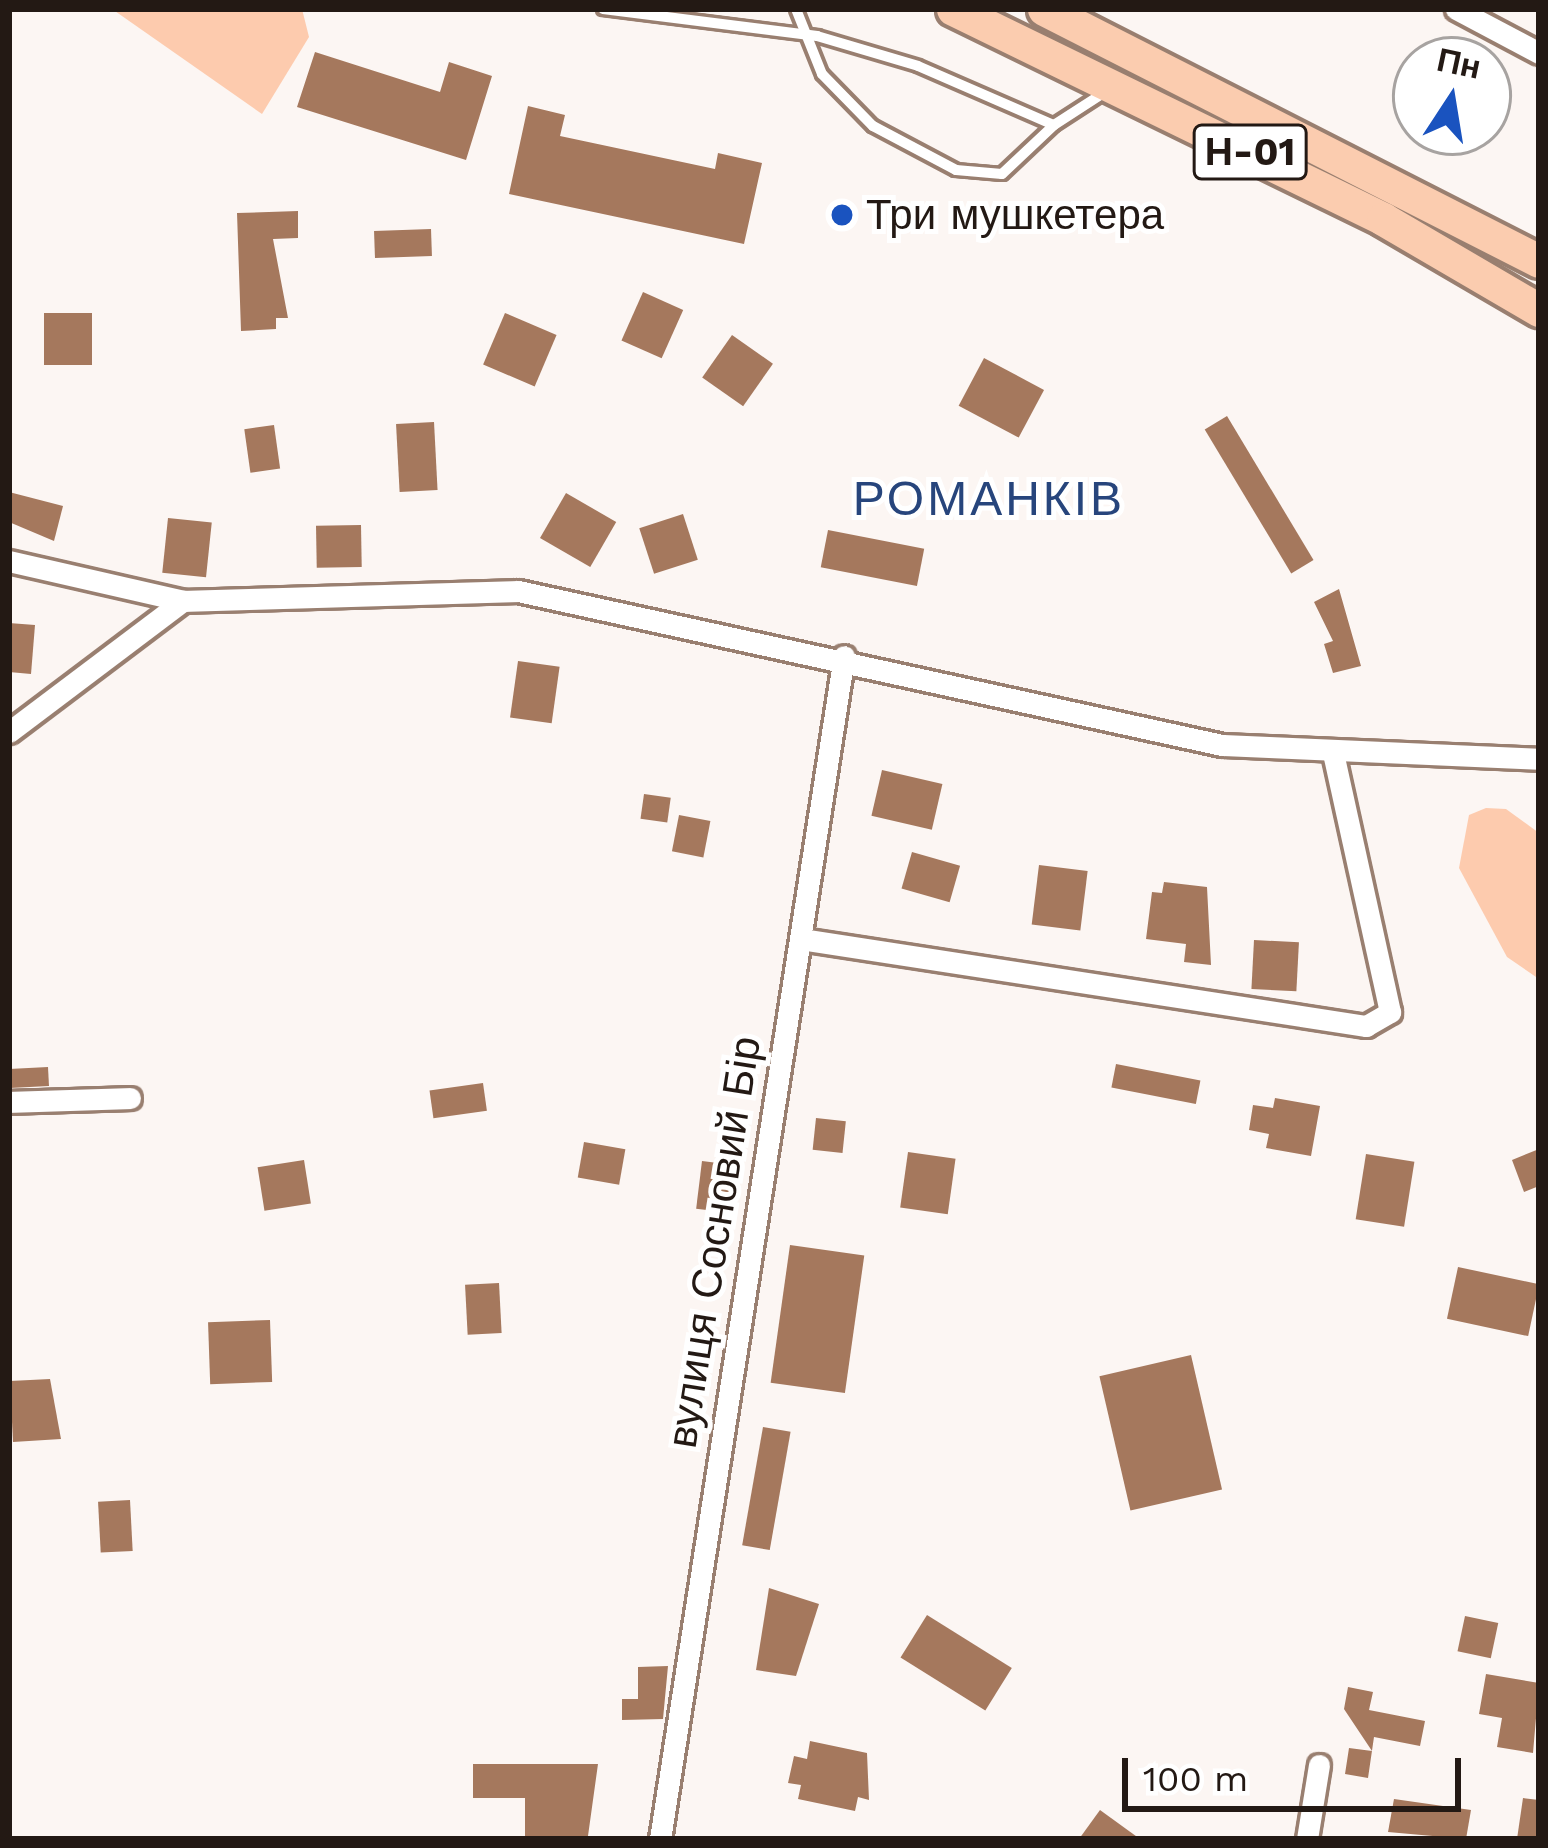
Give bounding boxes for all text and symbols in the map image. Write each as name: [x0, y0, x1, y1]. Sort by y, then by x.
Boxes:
north arrow: [1392, 36, 1512, 156]
text: Пн: [1434, 40, 1484, 87]
road number: Н-01: [1190, 119, 1310, 185]
place label: Три мушкетера: [866, 190, 1164, 240]
marker: Три мушкетера: [829, 202, 855, 228]
district label: РОМАНКІВ: [853, 470, 1125, 528]
street label: вулиця Сосновий Бір: [657, 1033, 771, 1451]
scale bar: [1128, 1734, 1467, 1808]
text: 100 m: [1143, 1758, 1248, 1800]

